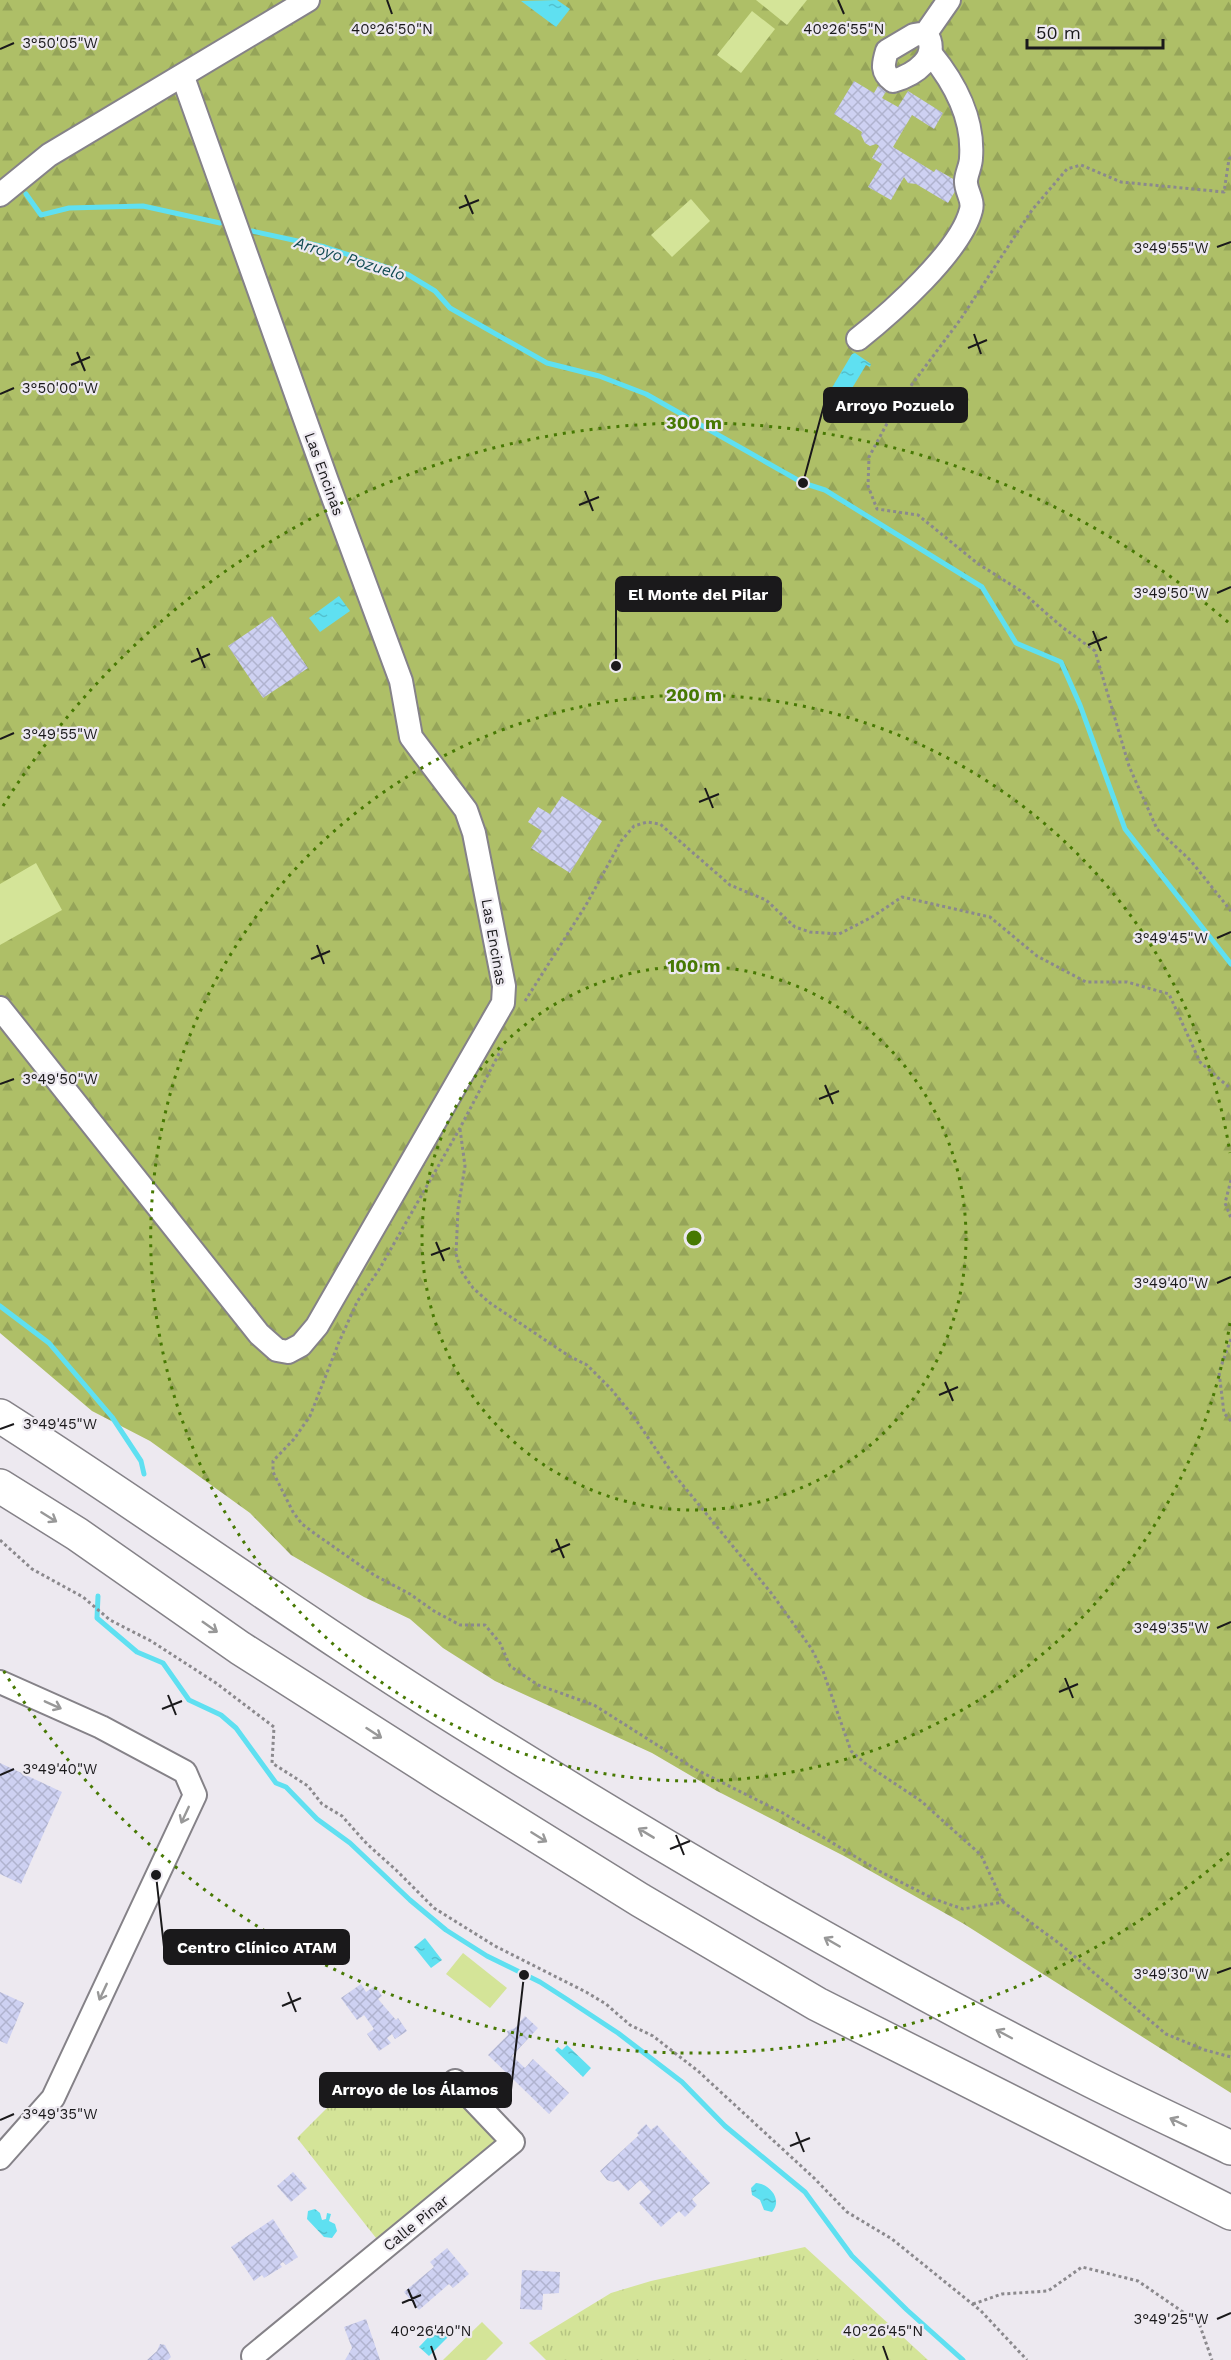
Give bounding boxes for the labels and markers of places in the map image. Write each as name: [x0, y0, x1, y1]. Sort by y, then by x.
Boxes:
callout: Arroyo Pozuelo: [824, 388, 967, 422]
callout: El Monte del Pilar: [616, 577, 781, 611]
centre of rings: [684, 1228, 704, 1248]
callout: Centro Clínico ATAM: [164, 1930, 349, 1964]
callout: Arroyo de los Álamos: [320, 2073, 511, 2107]

